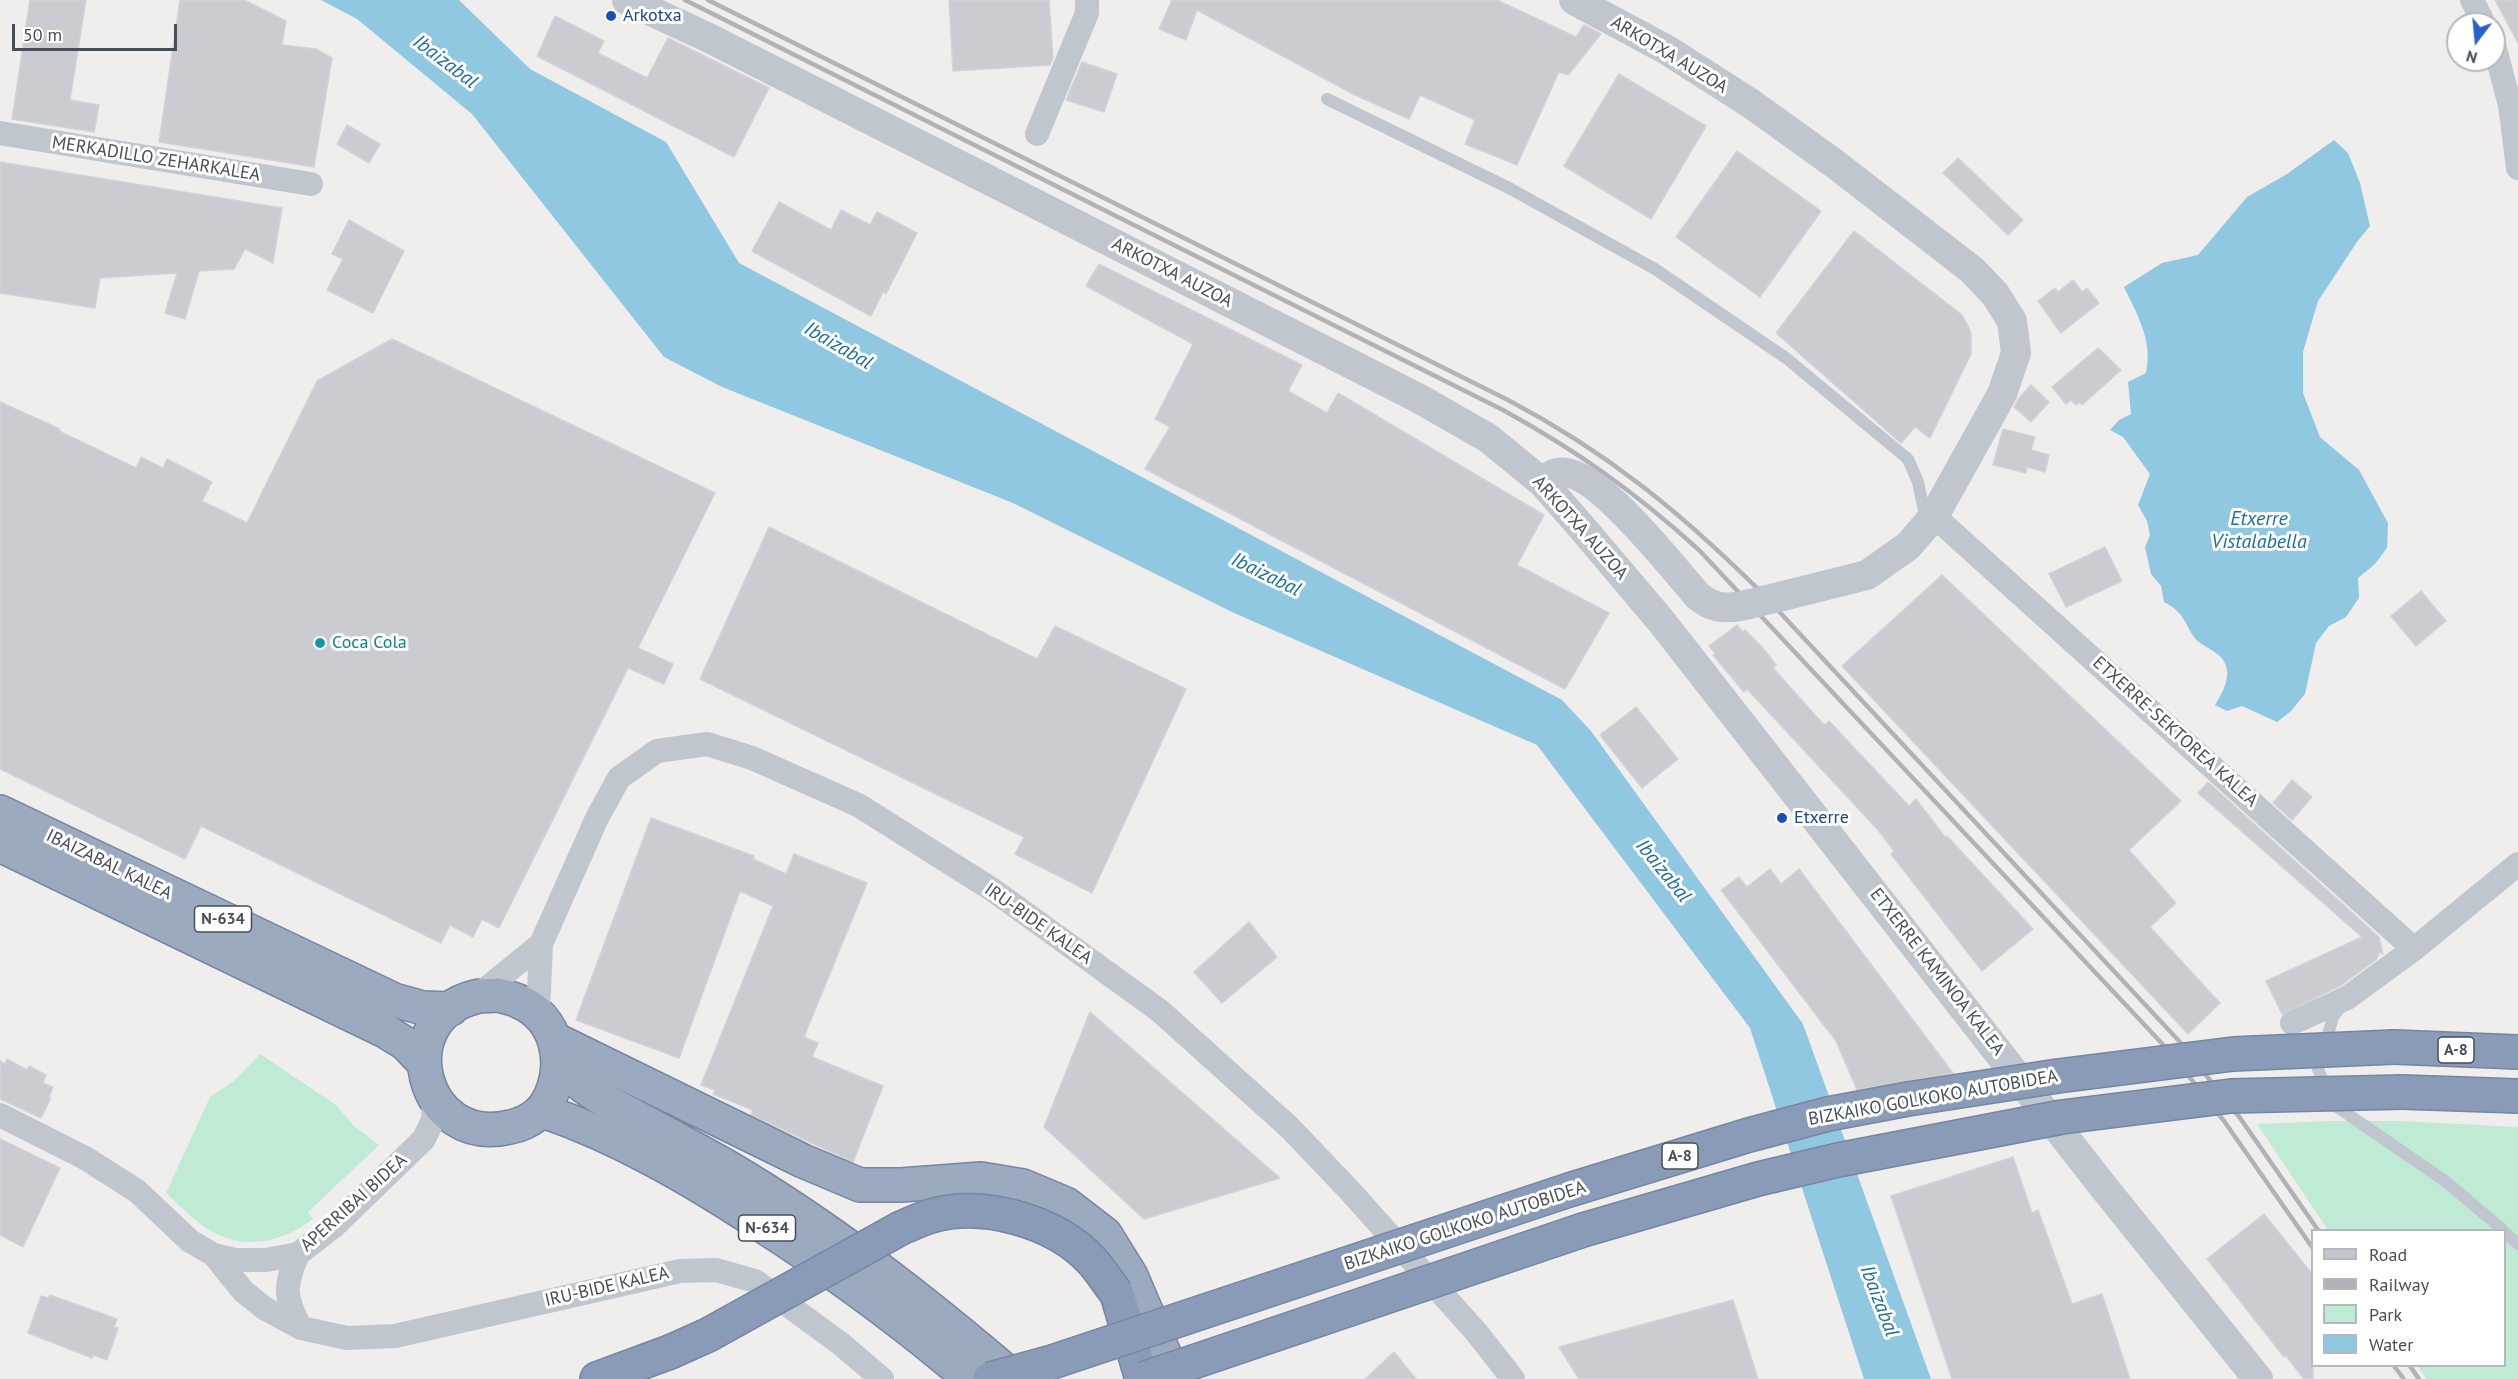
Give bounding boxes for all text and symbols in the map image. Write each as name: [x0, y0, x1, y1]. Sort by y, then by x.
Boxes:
place label: Arkotxa: [623, 5, 682, 27]
marker: Arkotxa: [604, 9, 618, 23]
scale bar: [15, 12, 180, 50]
street label: ARKOTXA AUZOA: [1607, 12, 1731, 98]
north arrow: [2446, 12, 2506, 72]
text: 50 m: [23, 23, 62, 46]
water label: Ibaizabal: [408, 30, 482, 94]
text: N: [2464, 46, 2479, 68]
street label: MERKADILLO ZEHARKALEA: [50, 132, 262, 186]
street label: ARKOTXA AUZOA: [1108, 233, 1236, 313]
water label: Ibaizabal: [800, 317, 876, 375]
street label: ARKOTXA AUZOA: [1528, 472, 1632, 584]
water label: Etxerre Vistalabella: [2211, 507, 2307, 554]
water label: Ibaizabal: [1227, 548, 1305, 602]
place label: Coca Cola: [332, 632, 407, 654]
marker: Coca Cola: [313, 636, 327, 650]
street label: ETXERRE-SEKTOREA KALEA: [2088, 652, 2262, 812]
place label: Etxerre: [1794, 807, 1849, 829]
marker: Etxerre: [1775, 811, 1789, 825]
street label: IBAIZABAL KALEA: [43, 825, 175, 905]
water label: Ibaizabal: [1630, 835, 1696, 907]
street label: IRU-BIDE KALEA: [980, 879, 1096, 969]
street label: ETXERRE KAMINOA KALEA: [1865, 884, 2009, 1060]
road number: N-634: [194, 906, 252, 932]
road number: A-8: [2438, 1037, 2474, 1063]
street label: BIZKAIKO GOLKOKO AUTOBIDEA: [1807, 1065, 2059, 1131]
road number: A-8: [1662, 1143, 1698, 1169]
street label: APERRIBAI BIDEA: [296, 1150, 412, 1256]
street label: BIZKAIKO GOLKOKO AUTOBIDEA: [1342, 1177, 1588, 1275]
road number: N-634: [738, 1215, 795, 1241]
legend: [2311, 1229, 2506, 1367]
text: Road: [2369, 1243, 2407, 1266]
street label: IRU-BIDE KALEA: [543, 1262, 671, 1312]
water label: Ibaizabal: [1854, 1262, 1904, 1340]
text: Railway: [2369, 1273, 2429, 1296]
text: Park: [2369, 1303, 2402, 1326]
text: Water: [2369, 1333, 2413, 1356]

